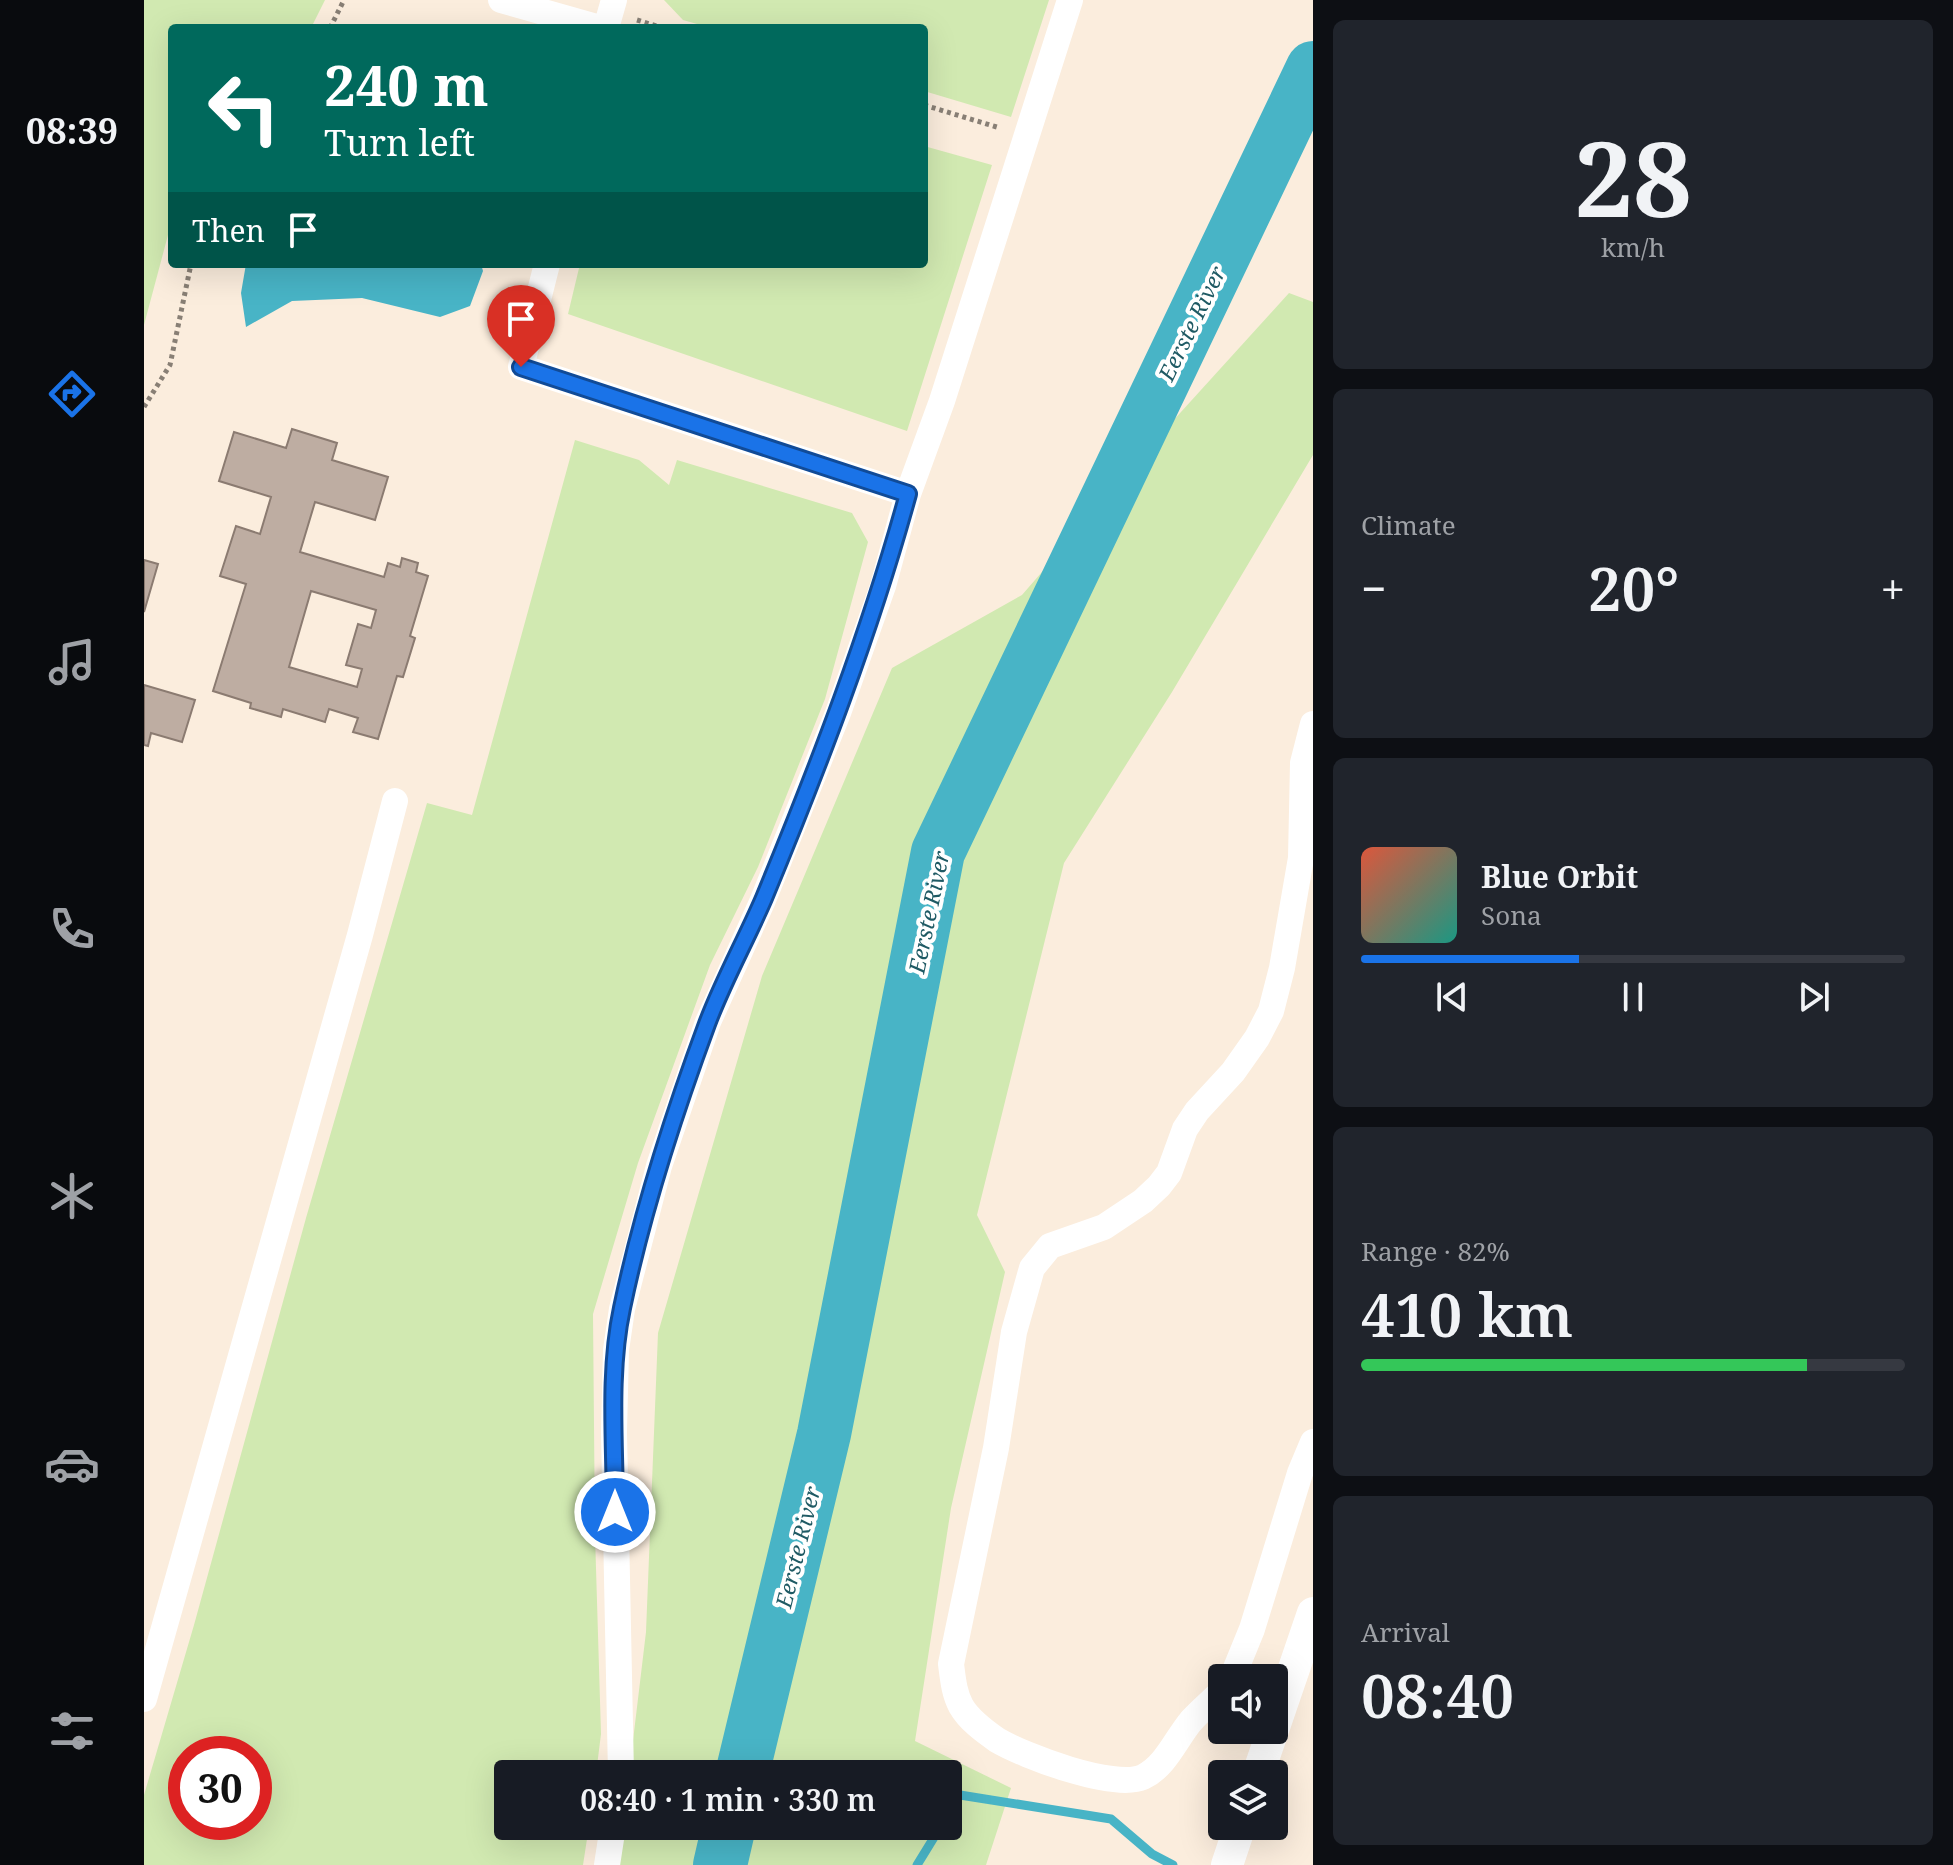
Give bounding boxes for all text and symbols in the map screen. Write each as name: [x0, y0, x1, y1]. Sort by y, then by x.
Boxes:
text: 240 m: [324, 46, 489, 122]
icon: left: [192, 56, 296, 160]
text: 08:39: [26, 106, 118, 155]
text: 28: [1574, 106, 1692, 247]
text: Turn left: [324, 118, 475, 167]
icon: arrive: [281, 208, 325, 252]
text: Then: [192, 210, 265, 251]
text: km/h: [1601, 229, 1665, 265]
water label: Eerste River: [1150, 260, 1232, 386]
pin: [487, 285, 555, 367]
icon: arrive: [499, 297, 543, 341]
icon: directions: [44, 366, 100, 422]
text: Climate: [1361, 507, 1456, 543]
text: 20°: [1588, 547, 1679, 629]
text: −: [1361, 558, 1386, 618]
text: +: [1880, 558, 1905, 618]
icon: music: [44, 634, 100, 690]
water label: Eerste River: [900, 848, 956, 977]
text: Blue Orbit: [1481, 856, 1638, 897]
text: Sona: [1481, 897, 1542, 933]
icon: phone: [44, 901, 100, 957]
icon: previous: [1430, 975, 1474, 1019]
icon: pause: [1611, 975, 1655, 1019]
icon: next: [1792, 975, 1836, 1019]
icon: climate: [44, 1168, 100, 1224]
text: Range · 82%: [1361, 1233, 1510, 1269]
text: 410 km: [1361, 1273, 1573, 1355]
icon: car: [44, 1436, 100, 1492]
position arrow: [573, 1470, 657, 1554]
water label: Eerste River: [767, 1483, 827, 1612]
text: Arrival: [1361, 1614, 1450, 1650]
text: 08:40: [1361, 1654, 1514, 1736]
map controls: [1208, 1664, 1288, 1840]
button: sound: [1208, 1664, 1288, 1744]
icon: filters: [44, 1703, 100, 1759]
speed limit sign: 30: [168, 1736, 272, 1840]
button: layers: [1208, 1760, 1288, 1840]
text: 08:40 · 1 min · 330 m: [580, 1779, 876, 1820]

